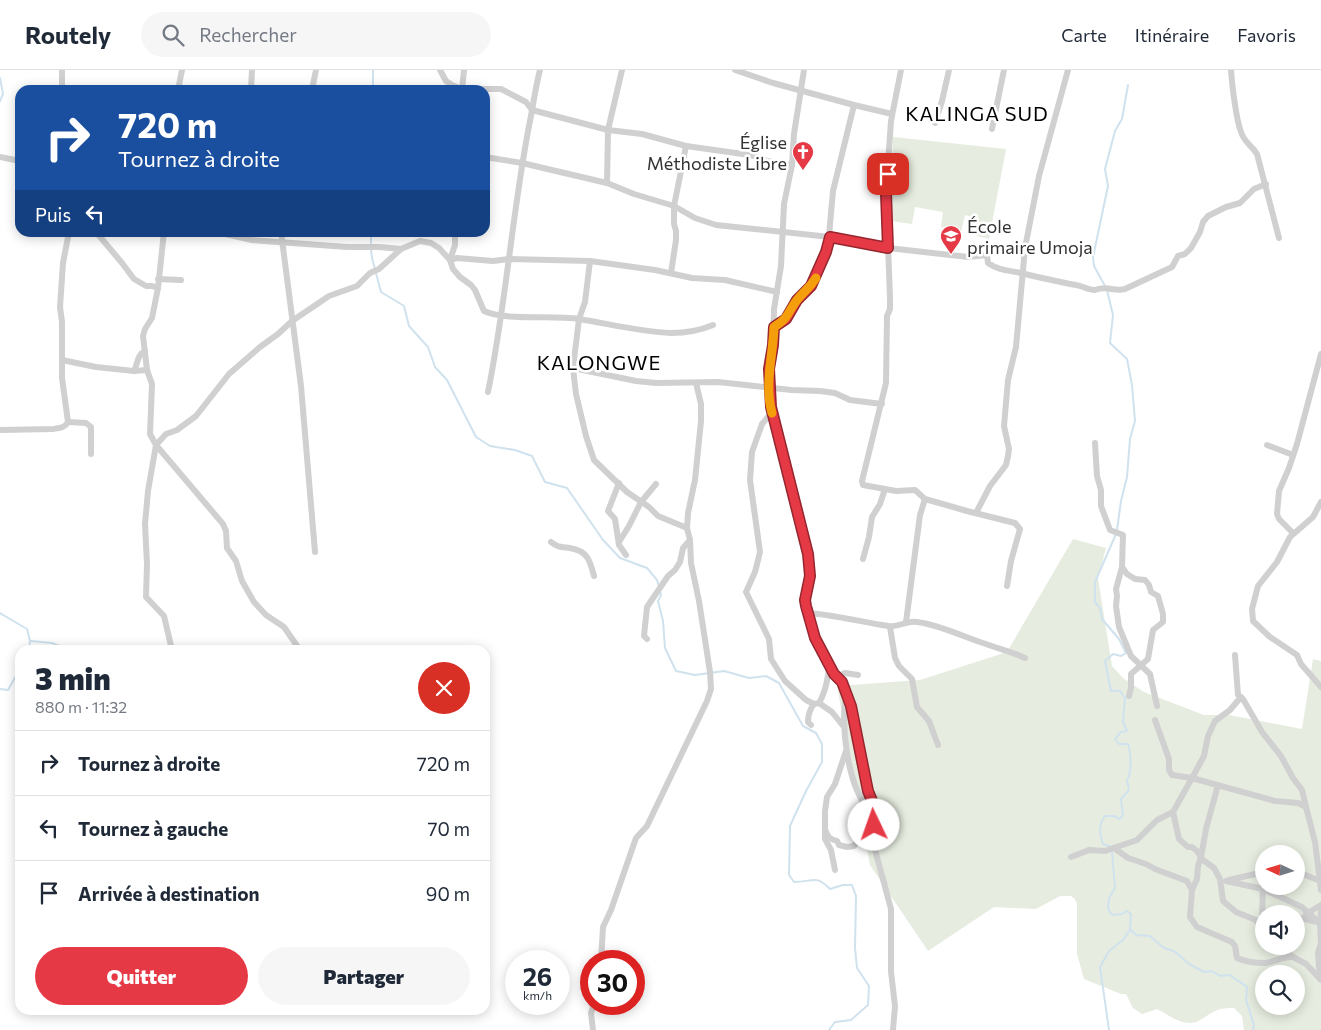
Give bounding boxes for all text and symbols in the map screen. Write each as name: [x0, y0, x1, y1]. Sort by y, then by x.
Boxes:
search box: [141, 12, 491, 57]
text: Routely: [25, 20, 111, 49]
icon: search: [159, 21, 187, 49]
text: Rechercher: [199, 23, 297, 46]
text: Carte: [1061, 24, 1107, 46]
text: Itinéraire: [1135, 24, 1209, 46]
text: Favoris: [1237, 24, 1296, 46]
district label: KALINGA SUD: [905, 101, 1049, 125]
text: 720 m: [118, 102, 217, 145]
icon: right: [35, 105, 100, 170]
place label: Église Méthodiste Libre: [647, 131, 787, 174]
church icon: Église Méthodiste Libre: [791, 140, 815, 171]
text: Tournez à droite: [118, 145, 280, 172]
pin: [867, 153, 909, 195]
icon: arrive: [874, 160, 902, 188]
icon: left: [81, 200, 109, 228]
text: Puis: [35, 203, 71, 226]
place label: École primaire Umoja: [967, 215, 1093, 258]
school or university icon: École primaire Umoja: [939, 224, 963, 255]
district label: KALONGWE: [537, 350, 661, 374]
text: 3 min: [35, 659, 111, 696]
button: close: [418, 662, 470, 714]
text: 880 m · 11:32: [35, 697, 127, 716]
icon: right: [35, 749, 63, 777]
text: Tournez à droite: [78, 752, 220, 775]
text: 720 m: [417, 752, 470, 775]
position arrow: [847, 798, 899, 850]
icon: left: [35, 814, 63, 842]
text: Tournez à gauche: [78, 817, 228, 840]
text: 70 m: [427, 817, 470, 840]
north arrow: [1255, 845, 1305, 895]
map controls: [1255, 845, 1305, 1015]
icon: arrive: [35, 879, 63, 907]
text: Arrivée à destination: [78, 882, 260, 905]
text: 90 m: [426, 882, 470, 905]
button: sound: [1255, 905, 1305, 955]
button: Quitter: [35, 947, 248, 1005]
button: Partager: [258, 947, 470, 1005]
speed limit sign: 30: [580, 950, 645, 1015]
text: 26: [523, 961, 552, 991]
button: search: [1255, 965, 1305, 1015]
text: km/h: [523, 988, 552, 1002]

